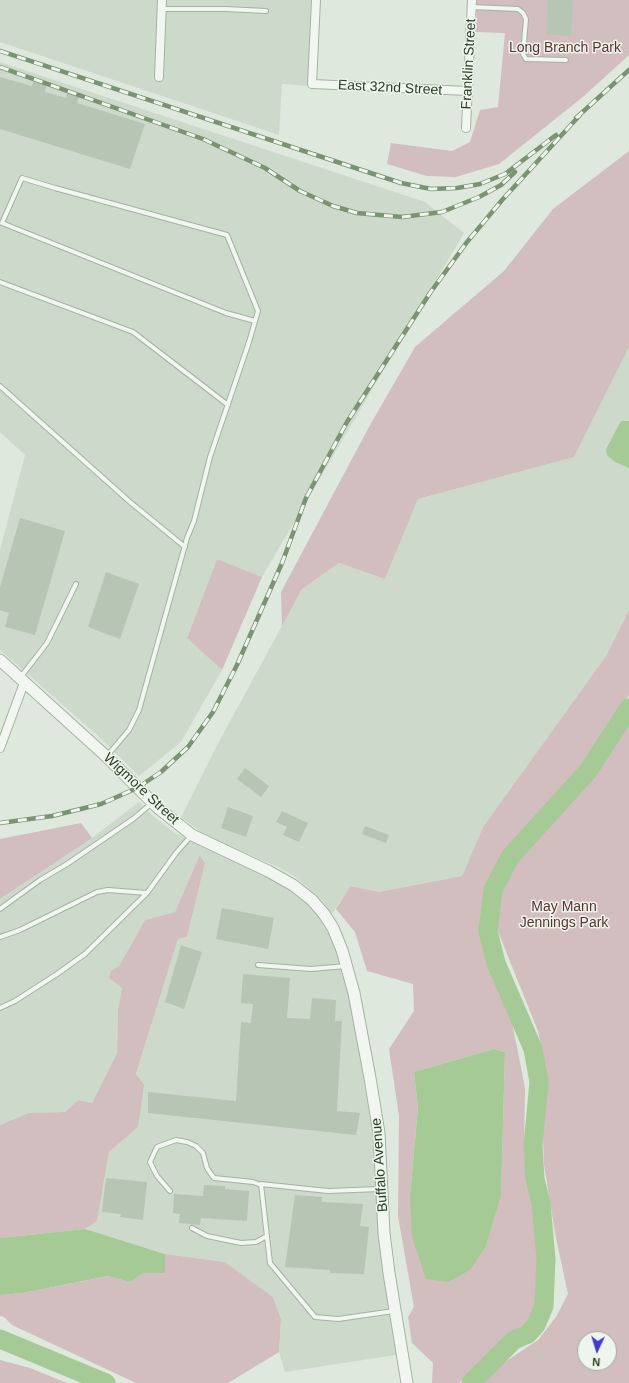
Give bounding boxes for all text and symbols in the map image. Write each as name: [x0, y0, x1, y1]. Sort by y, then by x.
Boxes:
street label: Franklin Street: [458, 18, 480, 110]
park label: Long Branch Park: [509, 40, 621, 56]
street label: East 32nd Street: [337, 77, 443, 99]
street label: Wigmore Street: [100, 750, 182, 828]
park label: May Mann Jennings Park: [520, 899, 608, 932]
street label: Buffalo Avenue: [368, 1117, 392, 1213]
north arrow: [577, 1331, 617, 1371]
text: N: [592, 1356, 601, 1368]

